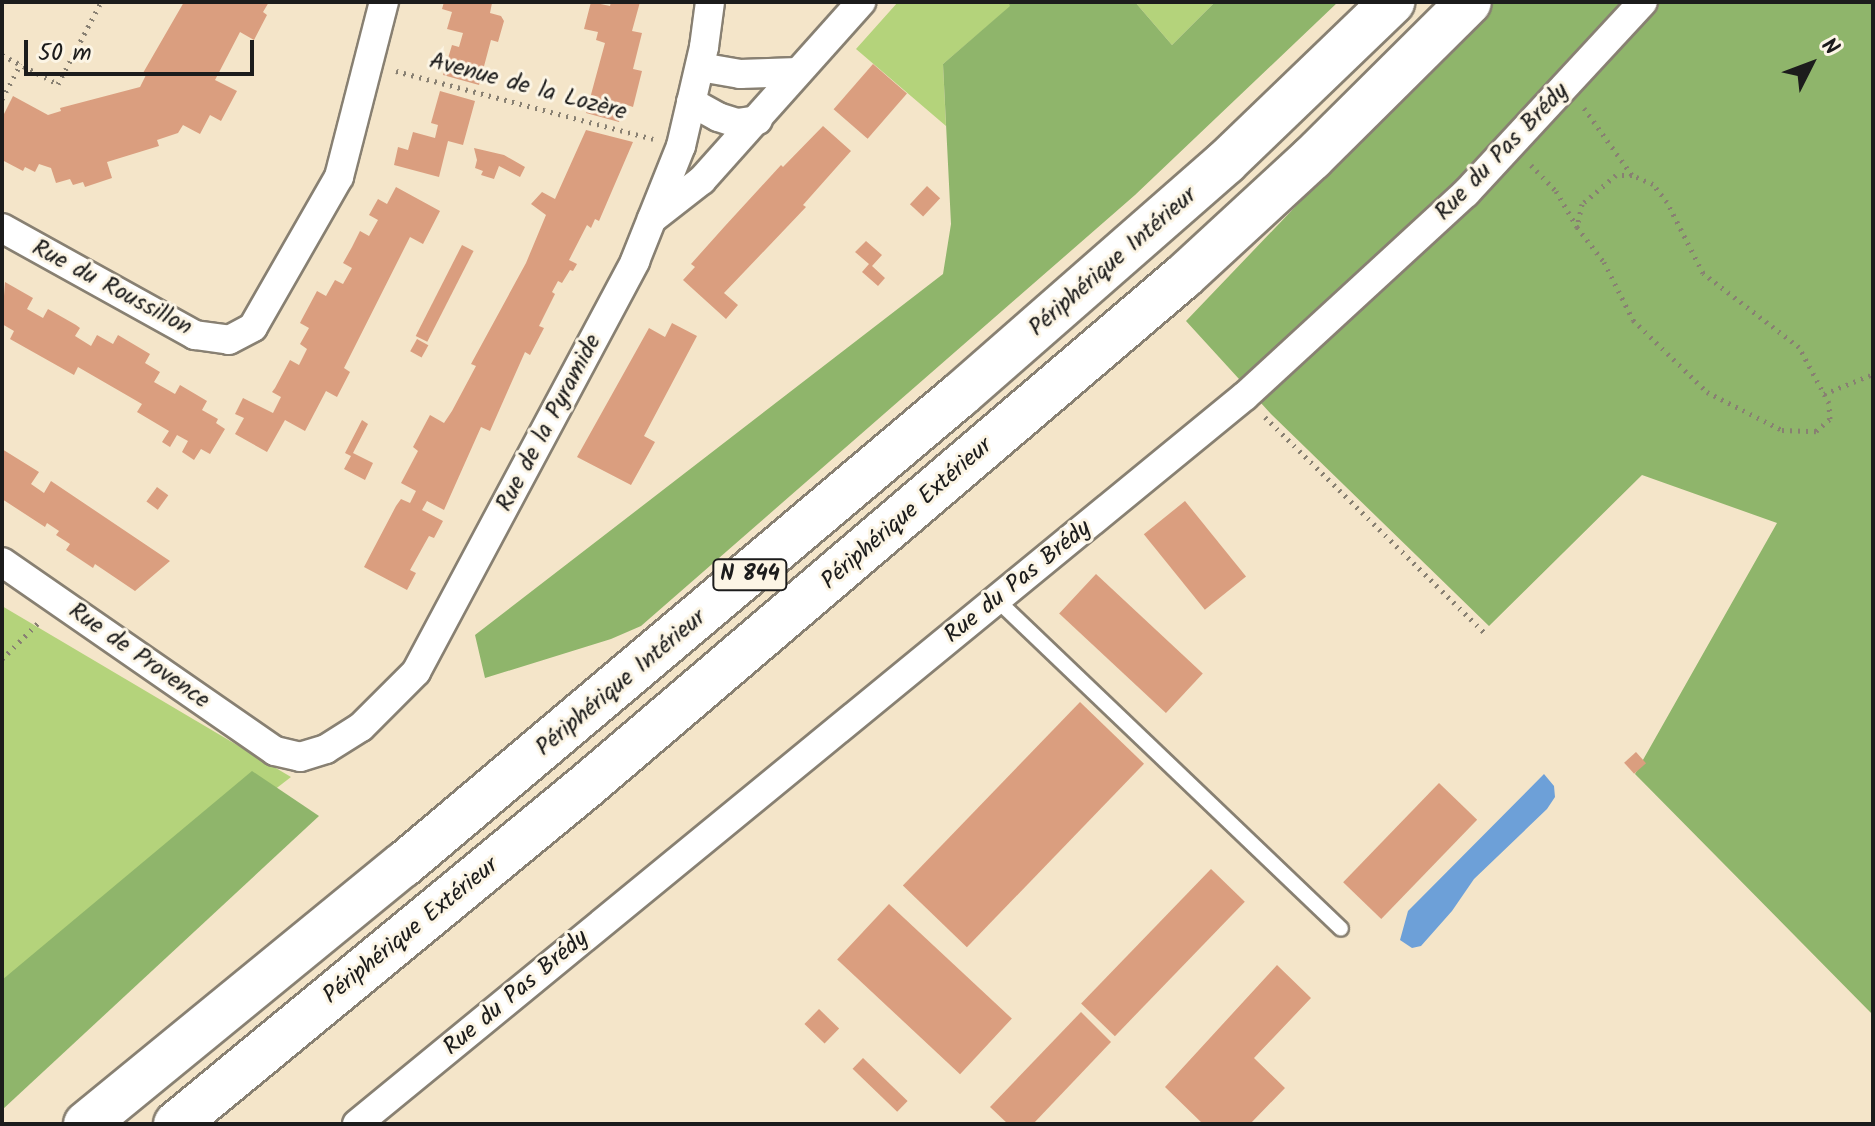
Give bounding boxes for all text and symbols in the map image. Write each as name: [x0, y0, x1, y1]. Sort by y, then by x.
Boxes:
scale bar: [28, 24, 258, 74]
north arrow: [1771, 24, 1851, 104]
text: N: [1812, 31, 1847, 64]
text: 50 m: [38, 34, 92, 73]
street label: Avenue de la Lozère: [426, 47, 630, 127]
street label: Rue du Pas Brédy: [1429, 77, 1575, 227]
street label: Périphérique Intérieur: [1023, 181, 1203, 343]
street label: Rue du Roussillon: [27, 234, 197, 342]
street label: Rue de la Pyramide: [490, 330, 608, 516]
street label: Périphérique Extérieur: [816, 432, 998, 596]
street label: Rue du Pas Brédy: [939, 514, 1097, 650]
road number: N 844: [712, 557, 788, 593]
street label: Rue de Provence: [63, 597, 215, 715]
street label: Périphérique Intérieur: [530, 604, 712, 762]
street label: Périphérique Extérieur: [318, 852, 504, 1010]
street label: Rue du Pas Brédy: [438, 924, 594, 1062]

